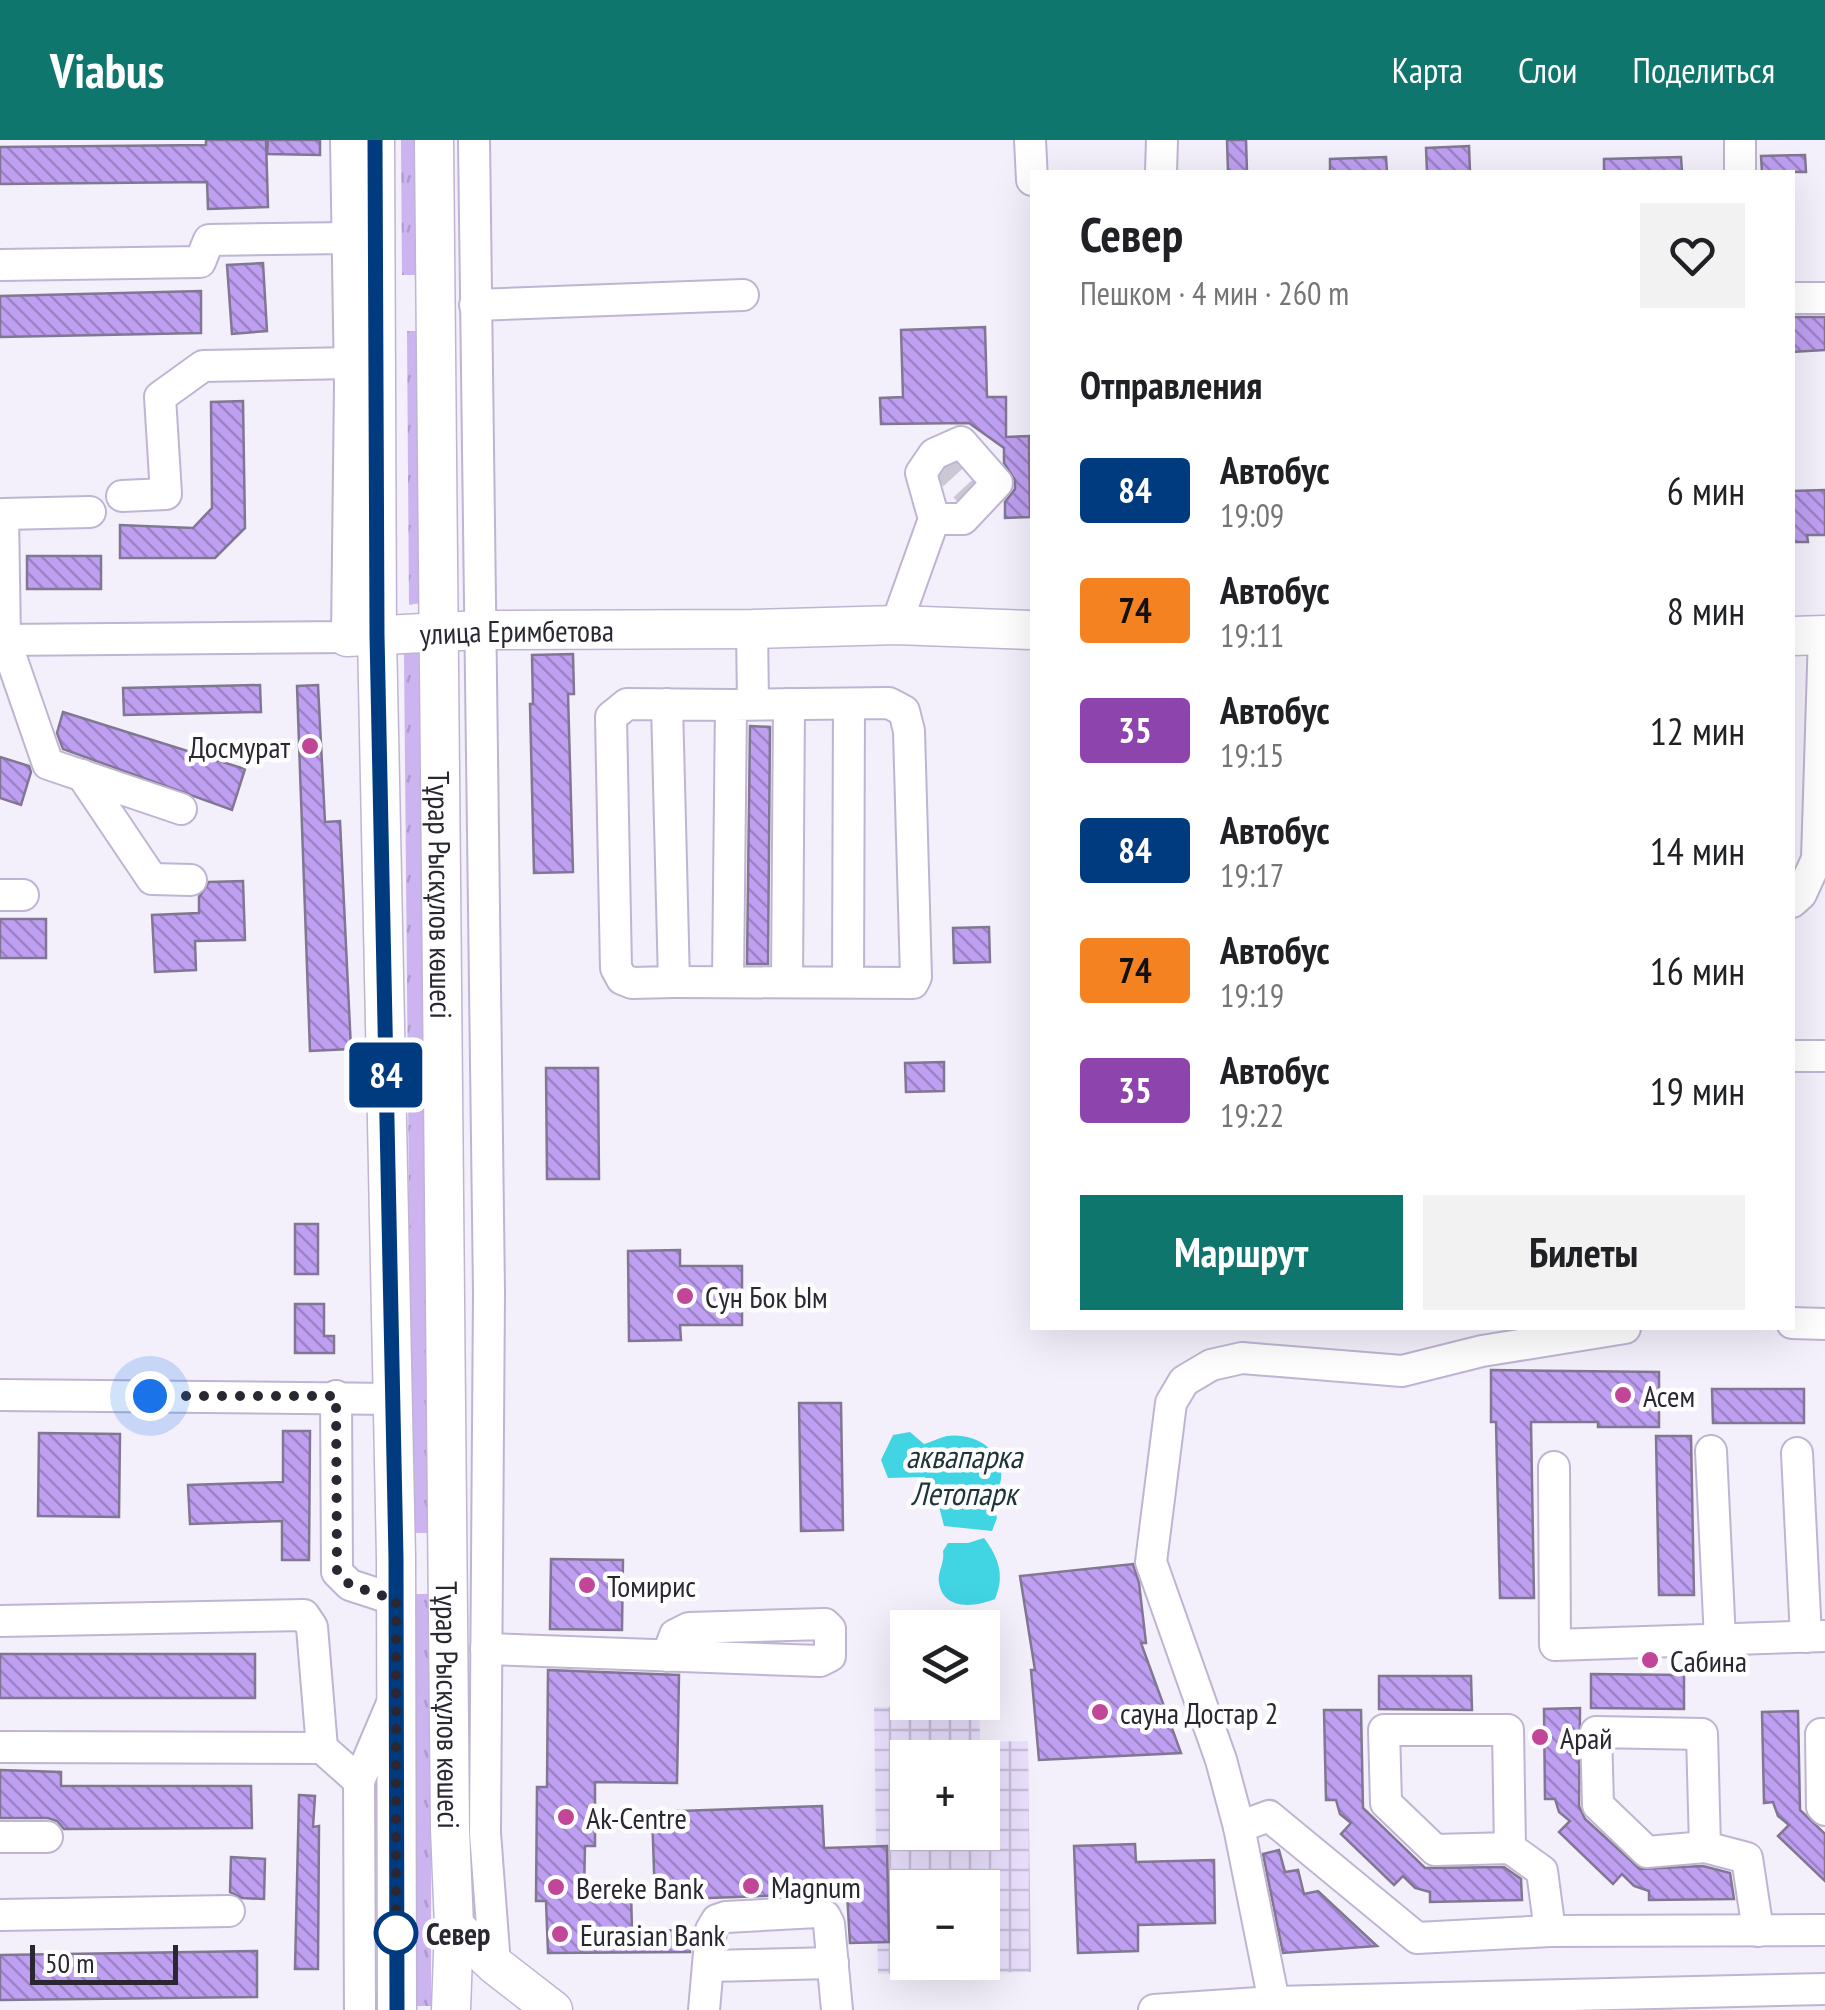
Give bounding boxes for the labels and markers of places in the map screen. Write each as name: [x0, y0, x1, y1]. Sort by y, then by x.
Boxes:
place label: Досмурат: [189, 727, 290, 766]
marker: Досмурат: [299, 735, 321, 757]
place label: Сун Бок Ым: [705, 1277, 828, 1316]
marker: Сун Бок Ым: [674, 1285, 696, 1307]
place label: Асем: [1643, 1376, 1695, 1415]
marker: Асем: [1612, 1384, 1634, 1406]
place label: Томирис: [607, 1566, 696, 1605]
marker: Томирис: [576, 1574, 598, 1596]
place label: Сабина: [1670, 1641, 1747, 1680]
marker: Сабина: [1639, 1649, 1661, 1671]
place label: сауна Достар 2: [1120, 1693, 1278, 1732]
marker: сауна Достар 2: [1089, 1701, 1111, 1723]
place label: Арай: [1560, 1718, 1612, 1757]
marker: Арай: [1529, 1726, 1551, 1748]
place label: Ak-Centre: [586, 1798, 687, 1837]
marker: Ak-Centre: [555, 1806, 577, 1828]
place label: Magnum: [771, 1867, 861, 1906]
place label: Bereke Bank: [576, 1868, 705, 1907]
marker: Magnum: [740, 1875, 762, 1897]
marker: Bereke Bank: [545, 1876, 567, 1898]
marker: Север: [375, 1912, 417, 1954]
place label: Север: [426, 1914, 490, 1953]
place label: Eurasian Bank: [580, 1915, 726, 1954]
marker: Eurasian Bank: [549, 1923, 571, 1945]

